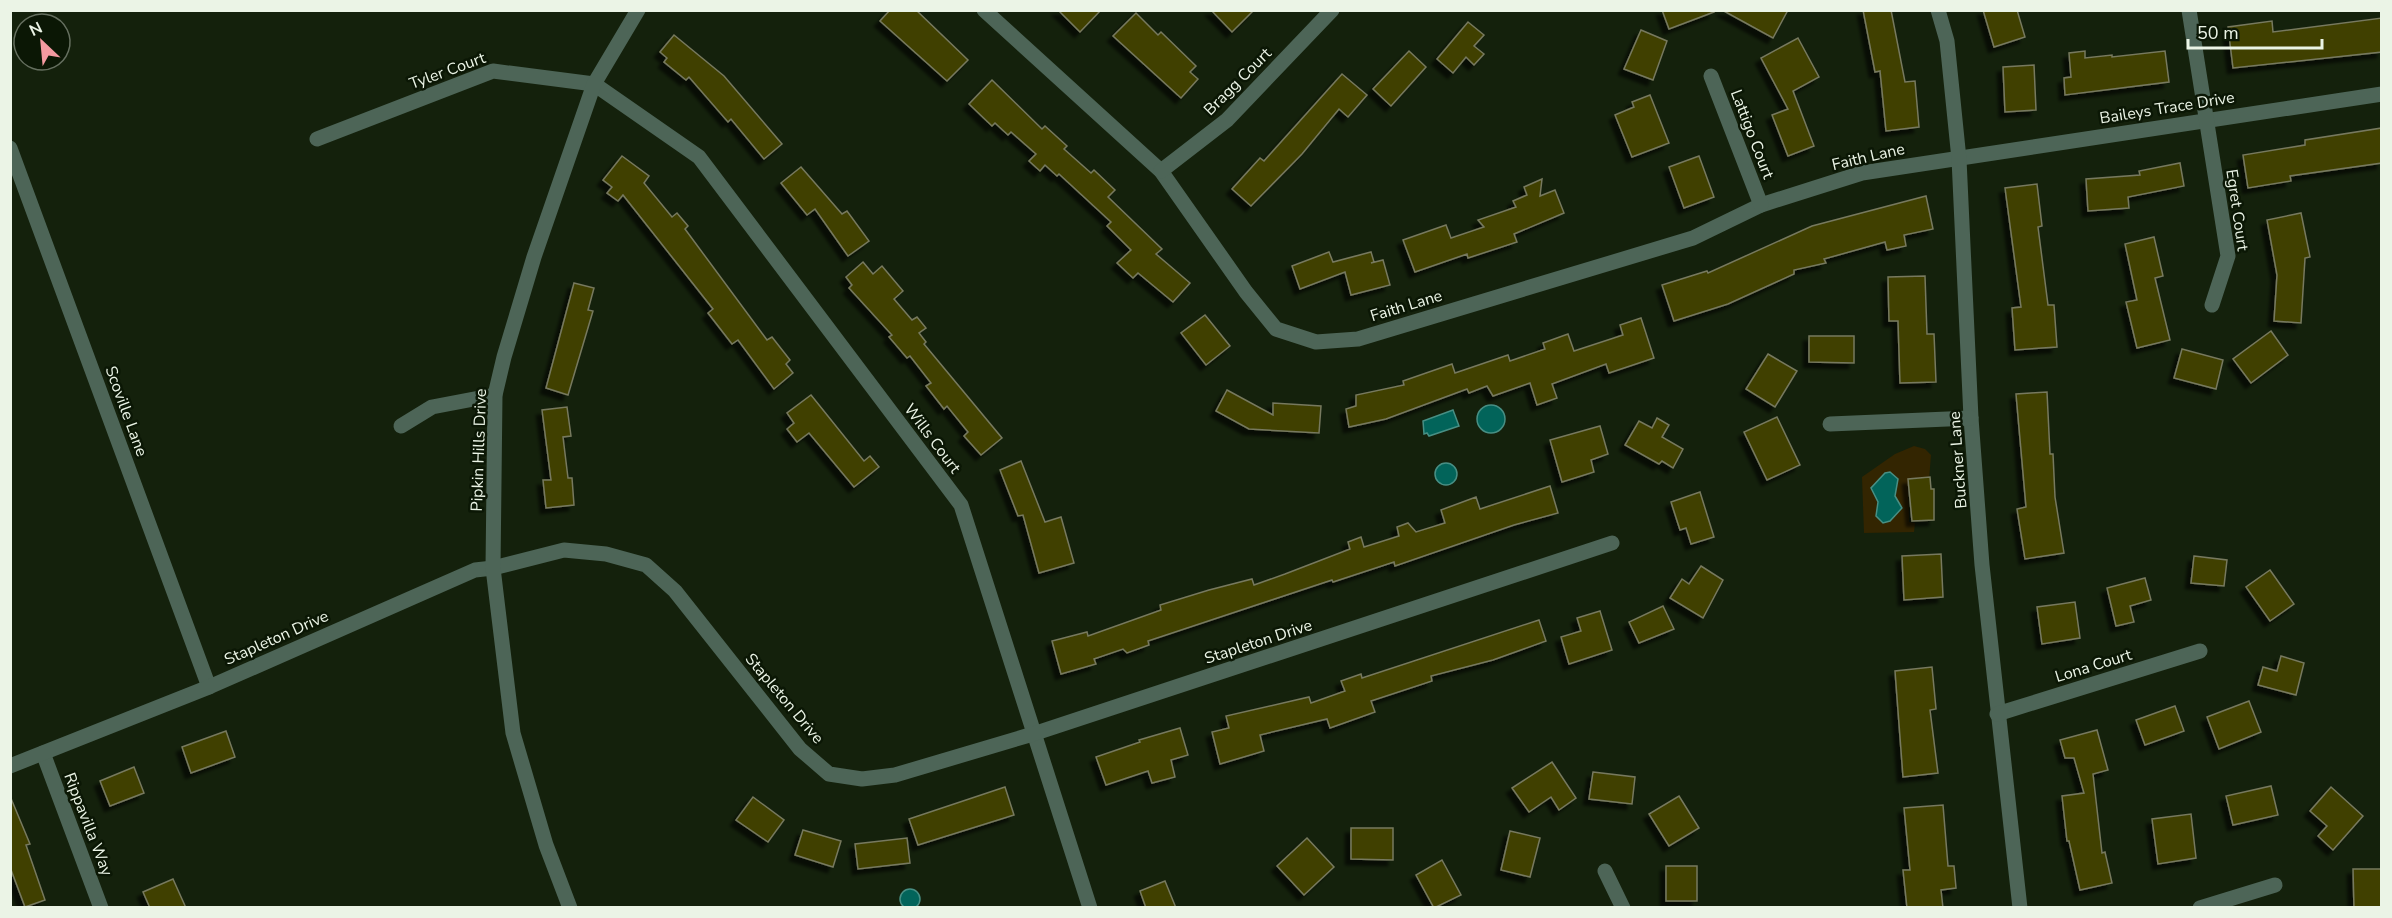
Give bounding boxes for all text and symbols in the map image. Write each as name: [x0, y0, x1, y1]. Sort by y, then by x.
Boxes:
north arrow: [12, 12, 72, 72]
scale bar: [2188, 12, 2322, 50]
text: N: [26, 17, 46, 42]
text: 50 m: [2197, 21, 2239, 45]
street label: Bragg Court: [1199, 43, 1277, 120]
street label: Tyler Court: [406, 47, 489, 95]
street label: Lattigo Court: [1725, 86, 1779, 183]
street label: Baileys Trace Drive: [2098, 86, 2236, 130]
street label: Faith Lane: [1830, 138, 1907, 176]
street label: Egret Court: [2220, 168, 2254, 253]
street label: Faith Lane: [1368, 285, 1445, 327]
street label: Scoville Lane: [100, 363, 153, 460]
street label: Pipkin Hills Drive: [466, 388, 492, 512]
street label: Wills Court: [899, 399, 966, 478]
street label: Buckner Lane: [1944, 411, 1972, 509]
street label: Stapleton Drive: [221, 605, 332, 671]
street label: Stapleton Drive: [1202, 614, 1315, 670]
street label: Lona Court: [2052, 644, 2135, 688]
street label: Stapleton Drive: [740, 649, 829, 749]
street label: Rippavilla Way: [58, 770, 118, 880]

